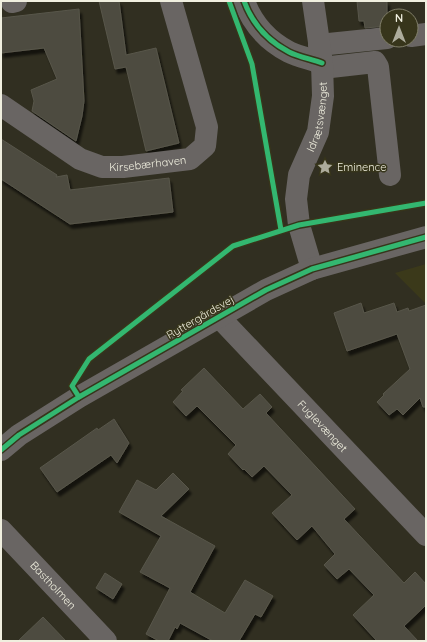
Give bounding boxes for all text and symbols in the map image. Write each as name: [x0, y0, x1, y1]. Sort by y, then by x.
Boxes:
north arrow: [379, 8, 419, 48]
text: N: [395, 11, 403, 25]
street label: Idrætsvænget: [303, 81, 330, 154]
street label: Kirsebærhaven: [109, 153, 187, 174]
place icon: Eminence: [316, 158, 334, 176]
place label: Eminence: [337, 160, 386, 174]
street label: Ryttergårdsvej: [164, 292, 236, 342]
street label: Fuglevænget: [295, 397, 351, 455]
street label: Bastholmen: [27, 558, 79, 612]

